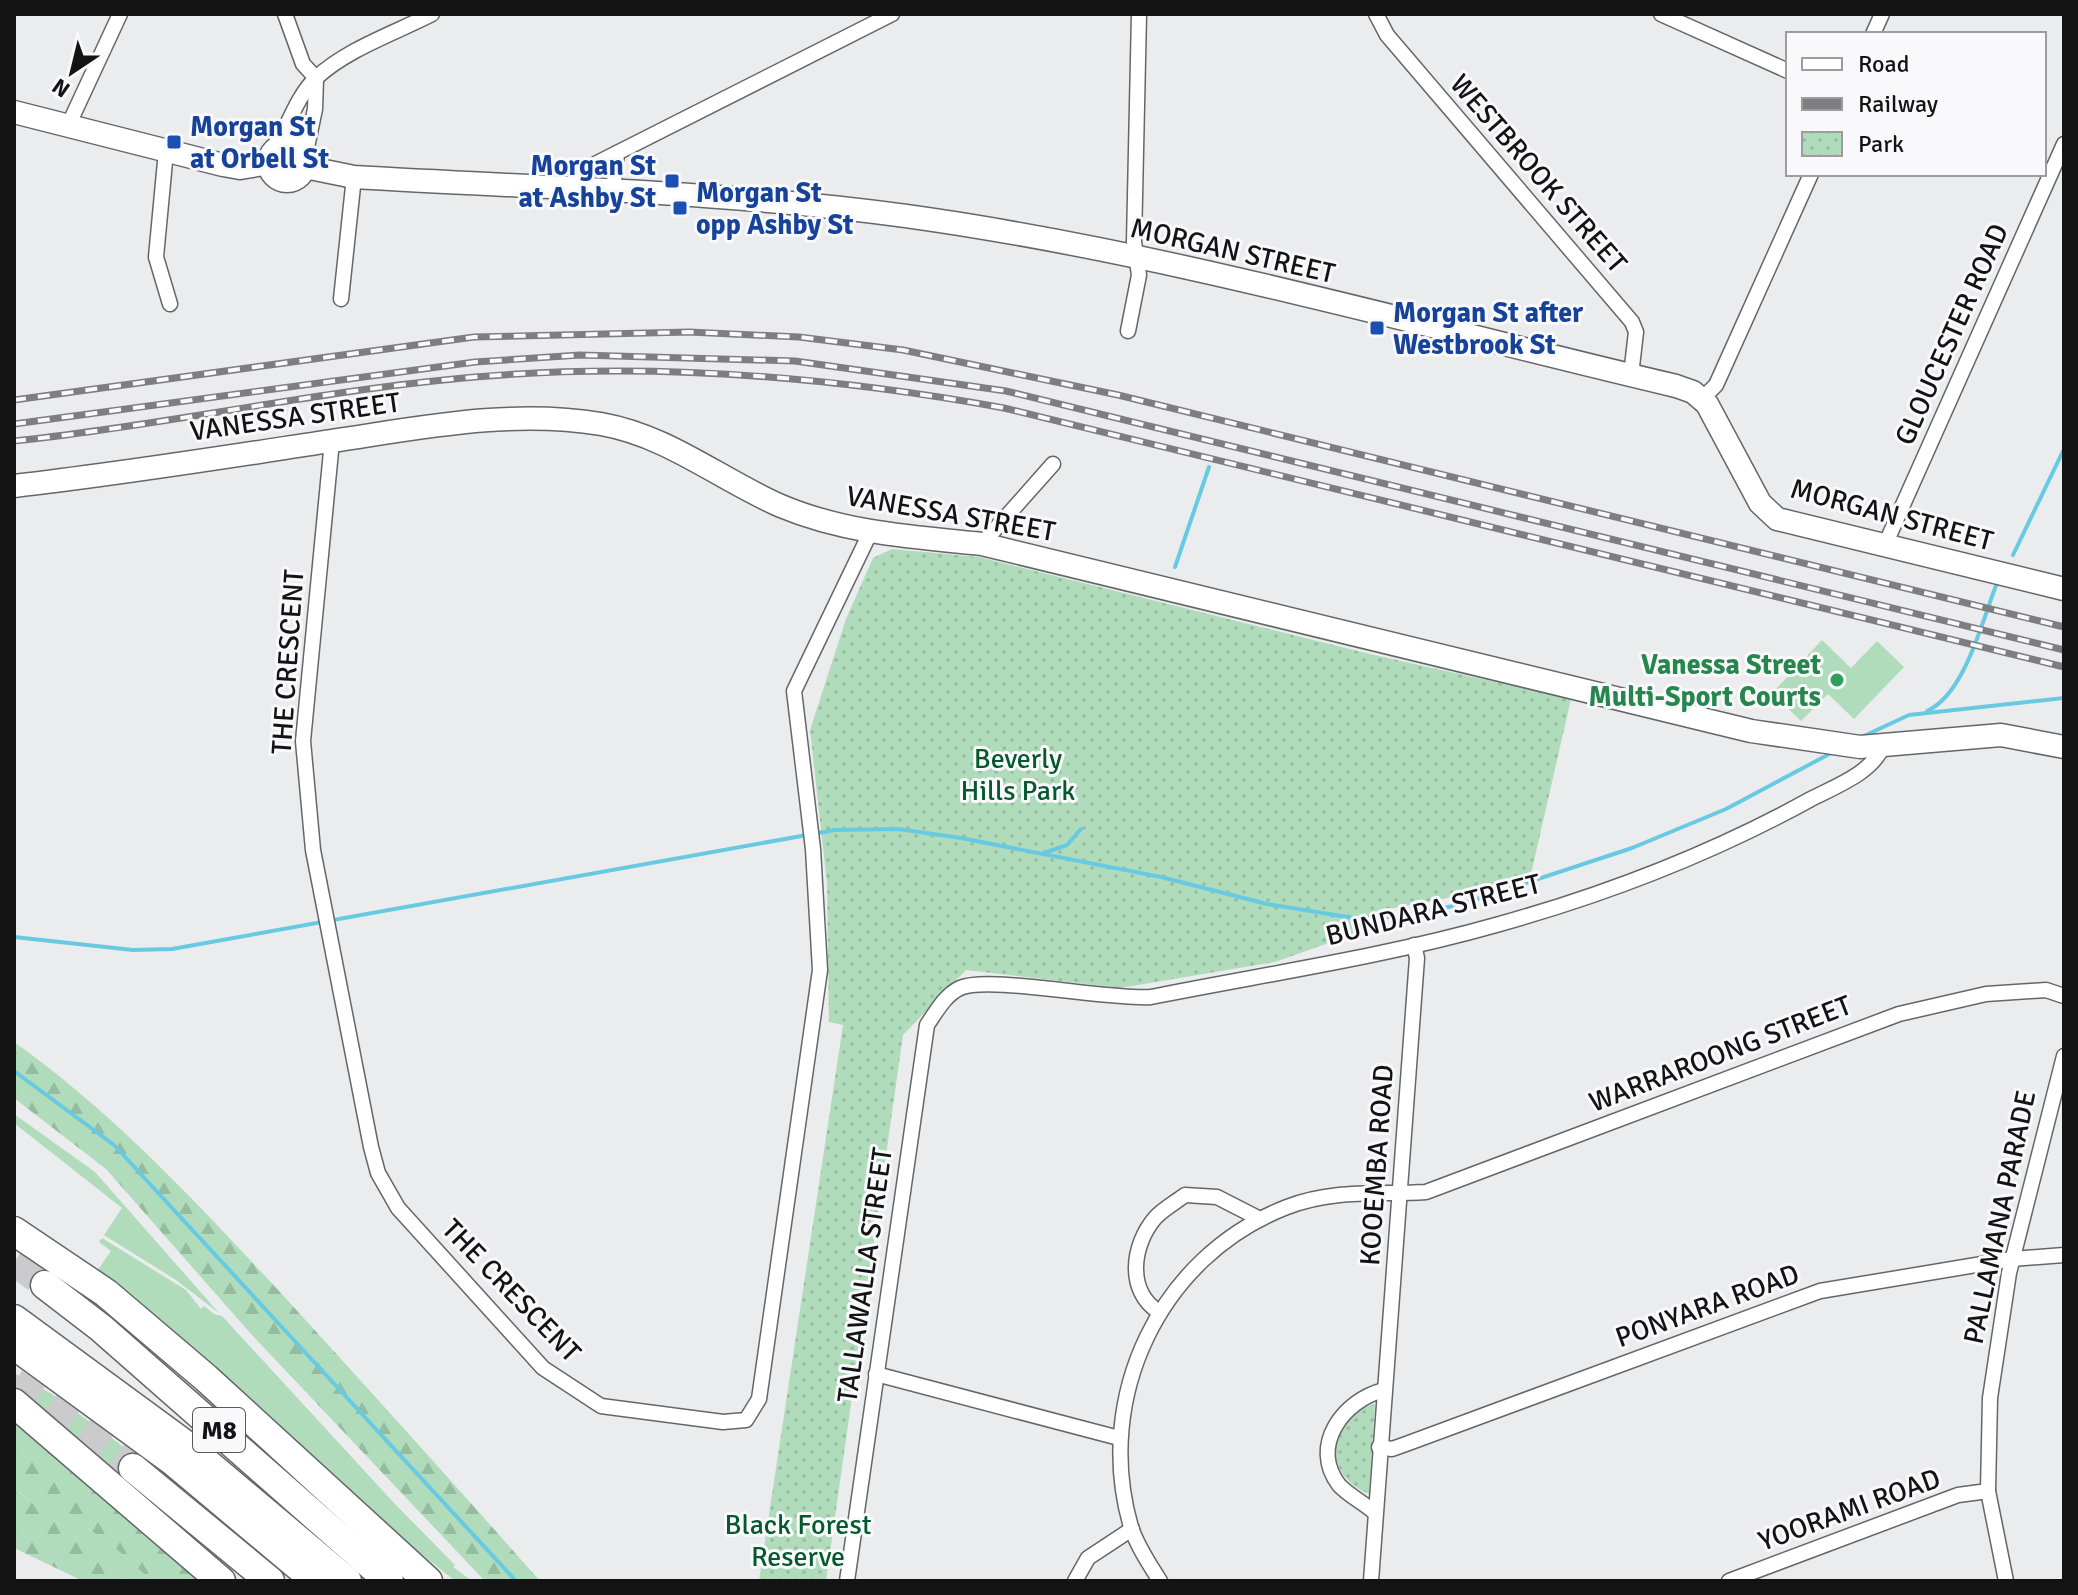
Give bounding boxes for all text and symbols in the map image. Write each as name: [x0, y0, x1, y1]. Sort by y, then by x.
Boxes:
north arrow: [32, 32, 112, 112]
legend: [1786, 32, 2046, 176]
text: Road: [1858, 49, 1909, 79]
street label: WESTBROOK STREET: [1443, 67, 1634, 280]
text: N: [47, 73, 75, 103]
text: Railway: [1858, 89, 1938, 119]
place label: Morgan St at Orbell St: [190, 110, 329, 176]
text: Park: [1858, 129, 1904, 159]
marker: Morgan St at Orbell St: [165, 133, 183, 151]
place label: Morgan St at Ashby St: [519, 149, 657, 215]
marker: Morgan St at Ashby St: [663, 172, 681, 190]
place label: Morgan St opp Ashby St: [696, 176, 854, 242]
marker: Morgan St opp Ashby St: [671, 199, 689, 217]
street label: MORGAN STREET: [1127, 211, 1338, 291]
street label: GLOUCESTER ROAD: [1888, 218, 2016, 450]
place label: Morgan St after Westbrook St: [1393, 296, 1584, 362]
marker: Morgan St after Westbrook St: [1368, 319, 1386, 337]
street label: VANESSA STREET: [188, 385, 403, 449]
street label: MORGAN STREET: [1787, 472, 1997, 558]
street label: VANESSA STREET: [844, 479, 1058, 549]
street label: THE CRESCENT: [265, 568, 311, 756]
place label: Vanessa Street Multi-Sport Courts: [1588, 648, 1822, 714]
marker: Vanessa Street Multi-Sport Courts: [1828, 671, 1846, 689]
park label: Beverly Hills Park: [961, 742, 1075, 808]
street label: BUNDARA STREET: [1322, 867, 1545, 953]
street label: WARRAROONG STREET: [1584, 988, 1857, 1120]
street label: KOOEMBA ROAD: [1353, 1063, 1401, 1267]
street label: PALLAMANA PARADE: [1956, 1087, 2043, 1347]
street label: TALLAWALLA STREET: [830, 1145, 900, 1405]
street label: THE CRESCENT: [435, 1212, 588, 1369]
street label: PONYARA ROAD: [1611, 1257, 1804, 1355]
road number: M8: [193, 1408, 245, 1452]
street label: YOORAMI ROAD: [1754, 1461, 1945, 1559]
park label: Black Forest Reserve: [725, 1508, 872, 1574]

